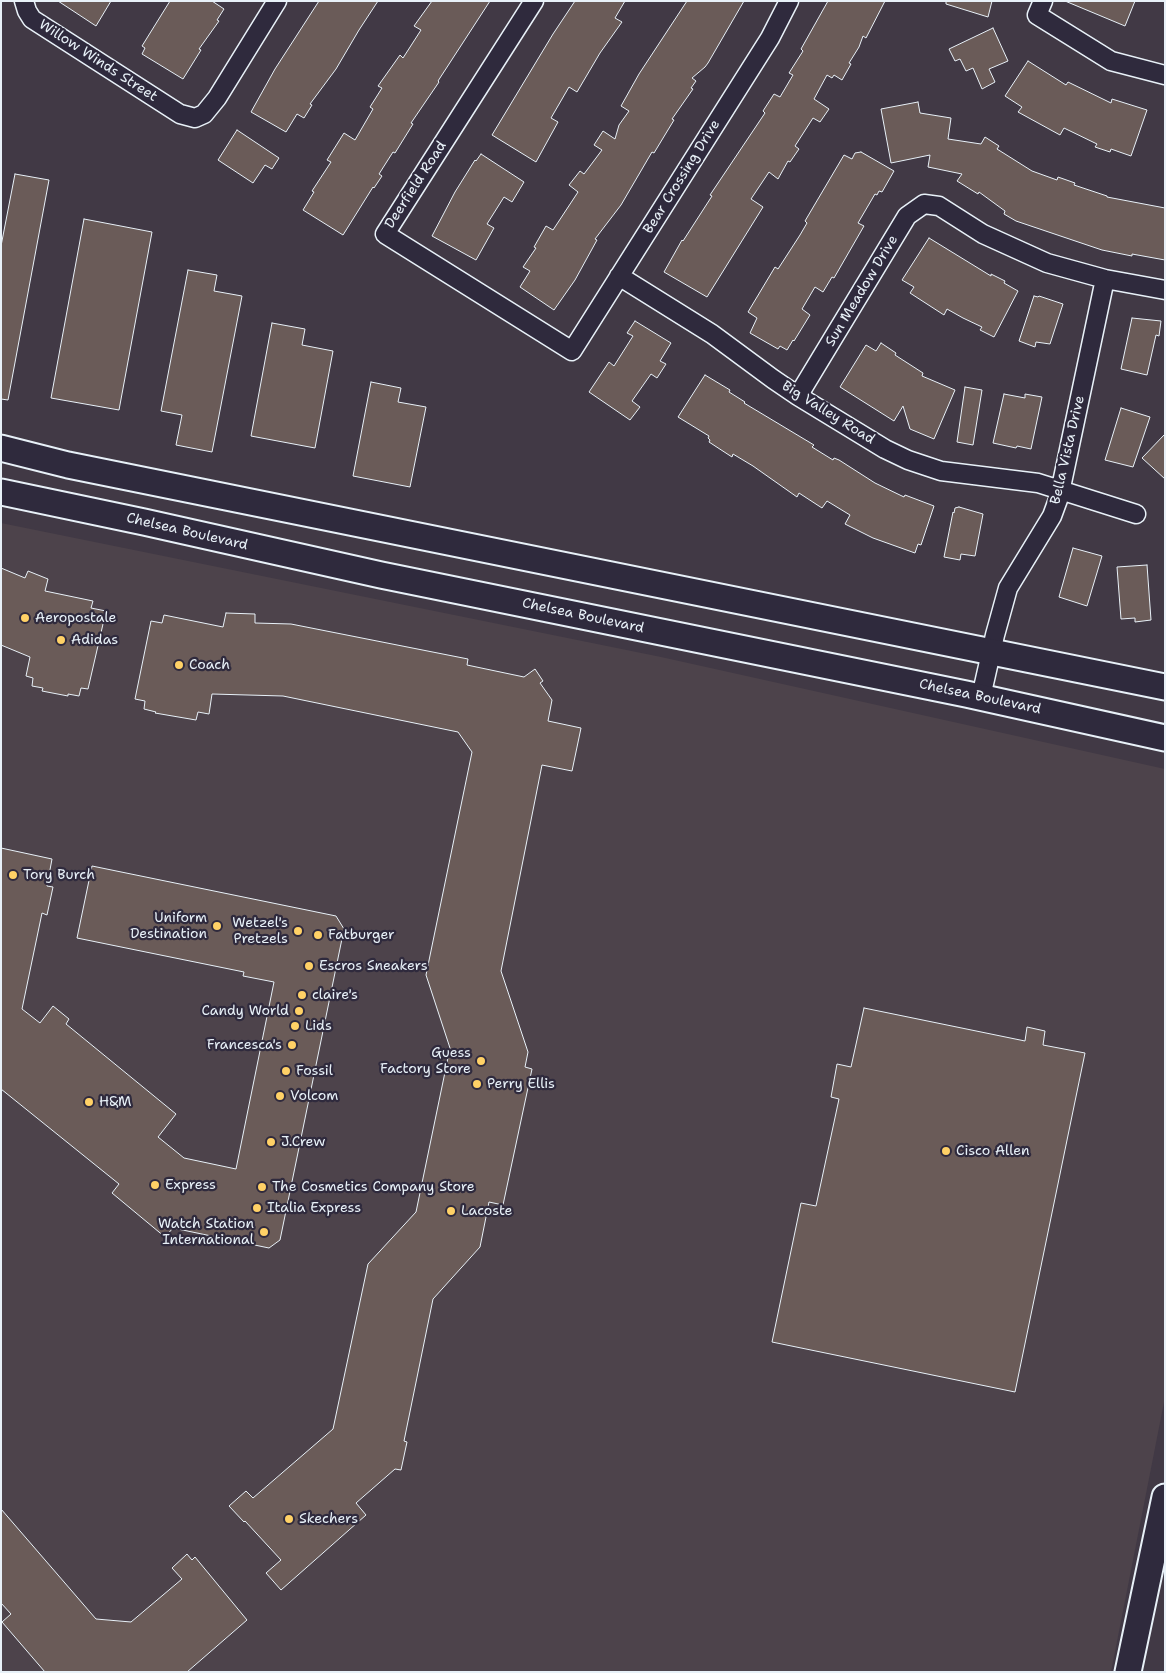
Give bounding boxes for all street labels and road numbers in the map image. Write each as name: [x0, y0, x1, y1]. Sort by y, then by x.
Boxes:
street label: Willow Winds Street: [36, 16, 160, 106]
street label: Bear Crossing Drive: [640, 117, 724, 237]
street label: Deerfield Road: [382, 138, 450, 232]
street label: Sun Meadow Drive: [822, 232, 902, 350]
street label: Big Valley Road: [778, 378, 878, 448]
street label: Bella Vista Drive: [1047, 394, 1089, 506]
street label: Chelsea Boulevard: [125, 510, 249, 554]
street label: Chelsea Boulevard: [520, 595, 646, 637]
street label: Chelsea Boulevard: [917, 676, 1043, 718]

